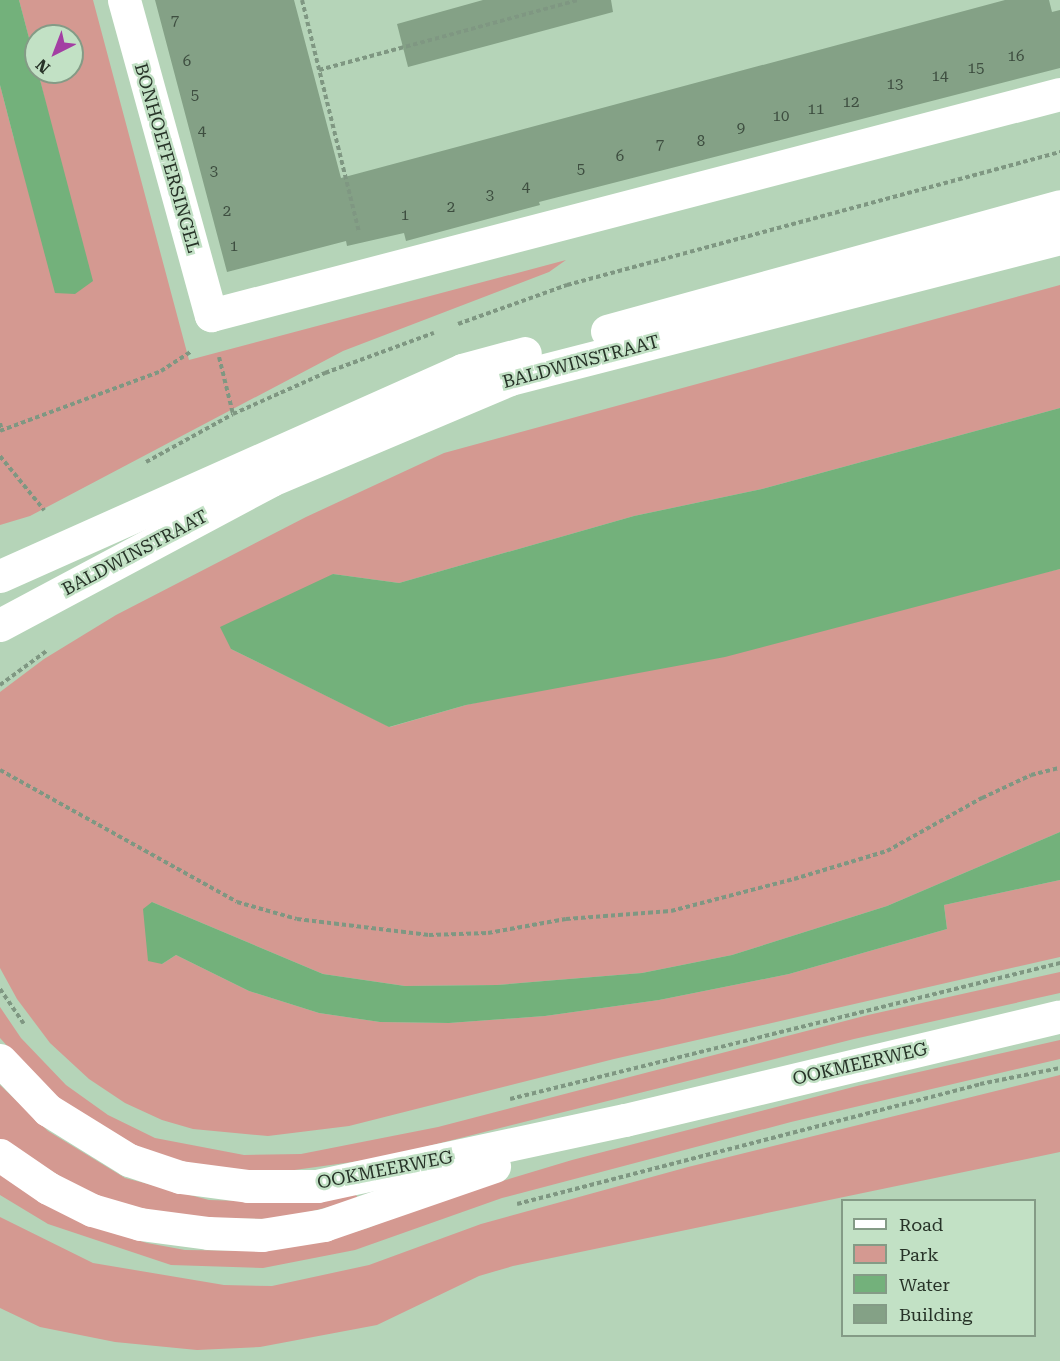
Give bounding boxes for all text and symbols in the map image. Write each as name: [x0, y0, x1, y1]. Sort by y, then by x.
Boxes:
house number: 7: [171, 12, 179, 30]
north arrow: [24, 24, 84, 84]
house number: 16: [1008, 48, 1024, 66]
house number: 6: [183, 53, 191, 71]
text: N: [32, 55, 54, 77]
house number: 15: [968, 60, 984, 78]
street label: BONHOEFFERSINGEL: [130, 61, 204, 255]
house number: 14: [932, 68, 948, 86]
house number: 13: [887, 76, 903, 94]
house number: 5: [191, 87, 199, 105]
house number: 12: [843, 94, 859, 112]
house number: 11: [808, 101, 824, 119]
house number: 10: [773, 108, 789, 126]
house number: 9: [737, 120, 745, 138]
house number: 4: [198, 123, 206, 141]
house number: 8: [697, 133, 705, 151]
house number: 7: [656, 136, 664, 154]
house number: 6: [616, 148, 624, 166]
house number: 5: [577, 161, 585, 179]
house number: 3: [210, 163, 218, 181]
house number: 4: [522, 179, 530, 197]
house number: 3: [486, 187, 494, 205]
house number: 2: [447, 199, 455, 217]
house number: 2: [223, 203, 231, 221]
house number: 1: [401, 207, 409, 225]
house number: 1: [230, 238, 238, 256]
street label: BALDWINSTRAAT: [500, 331, 662, 393]
street label: BALDWINSTRAAT: [59, 506, 211, 600]
street label: OOKMEERWEG: [791, 1038, 929, 1090]
street label: OOKMEERWEG: [315, 1146, 455, 1194]
legend: [841, 1199, 1036, 1337]
text: Road: [899, 1214, 943, 1235]
text: Park: [899, 1244, 939, 1265]
text: Water: [899, 1274, 950, 1295]
text: Building: [899, 1304, 973, 1325]

